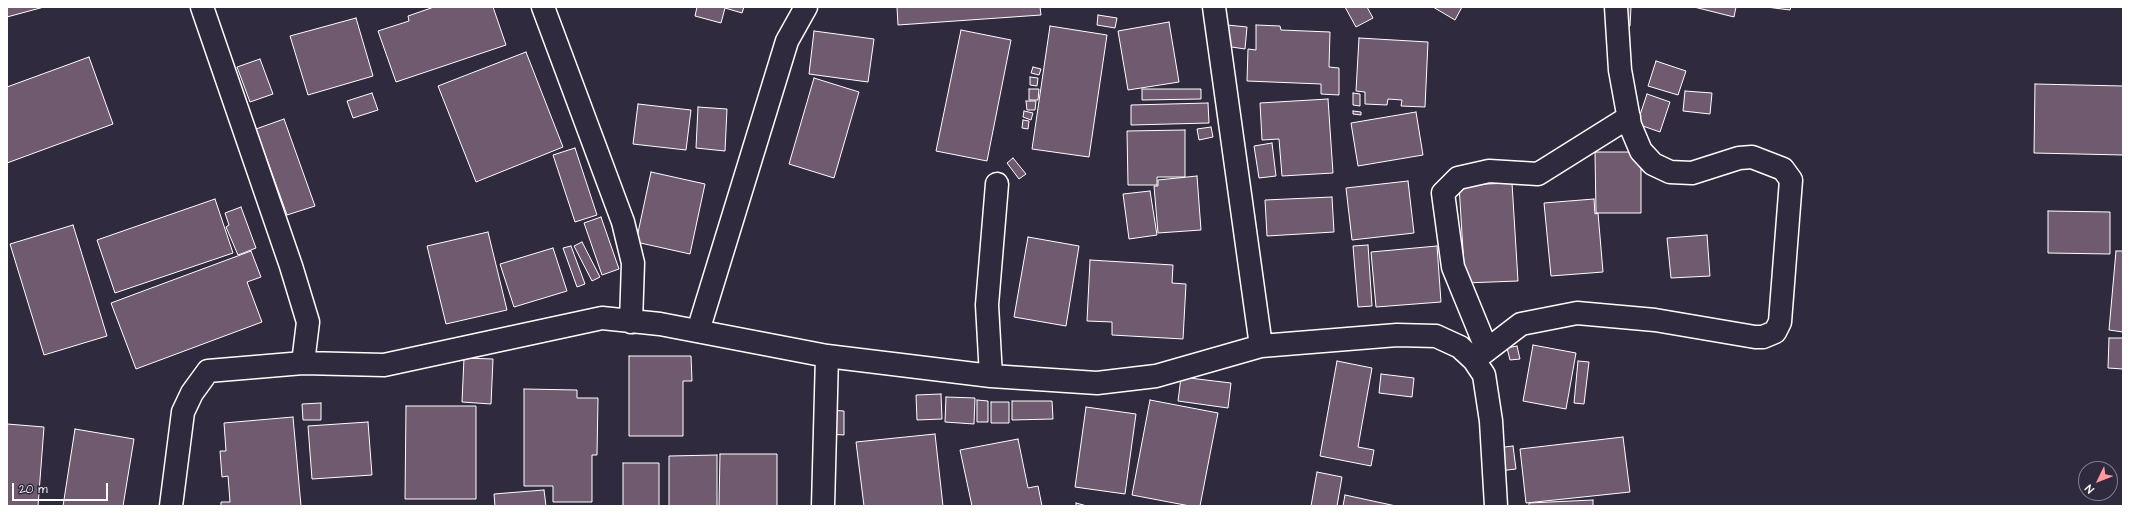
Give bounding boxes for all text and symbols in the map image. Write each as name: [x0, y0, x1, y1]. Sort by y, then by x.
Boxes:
north arrow: [2078, 461, 2118, 501]
scale bar: [14, 475, 110, 501]
text: 20 m: [19, 481, 48, 498]
text: N: [2082, 481, 2097, 496]

